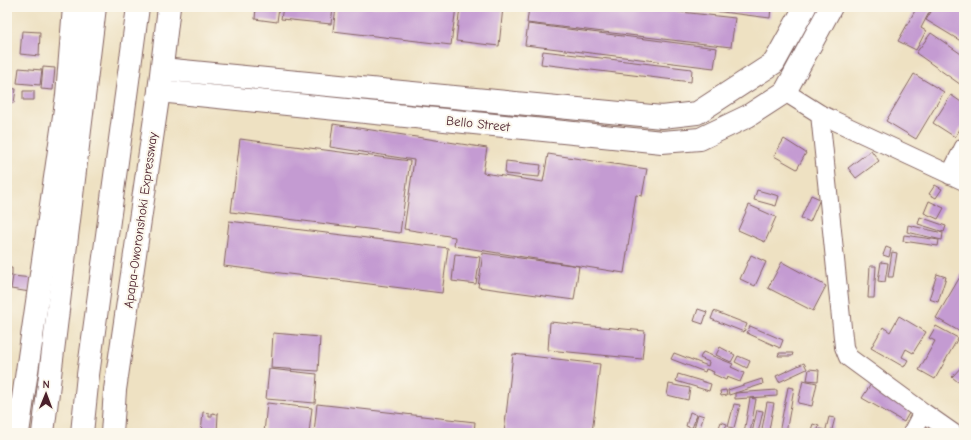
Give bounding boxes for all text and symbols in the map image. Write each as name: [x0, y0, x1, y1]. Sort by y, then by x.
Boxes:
street label: Bello Street: [445, 113, 512, 134]
street label: Apapa-Oworonshoki Expressway: [121, 131, 160, 309]
north arrow: [26, 374, 66, 414]
text: N: [42, 378, 50, 391]

